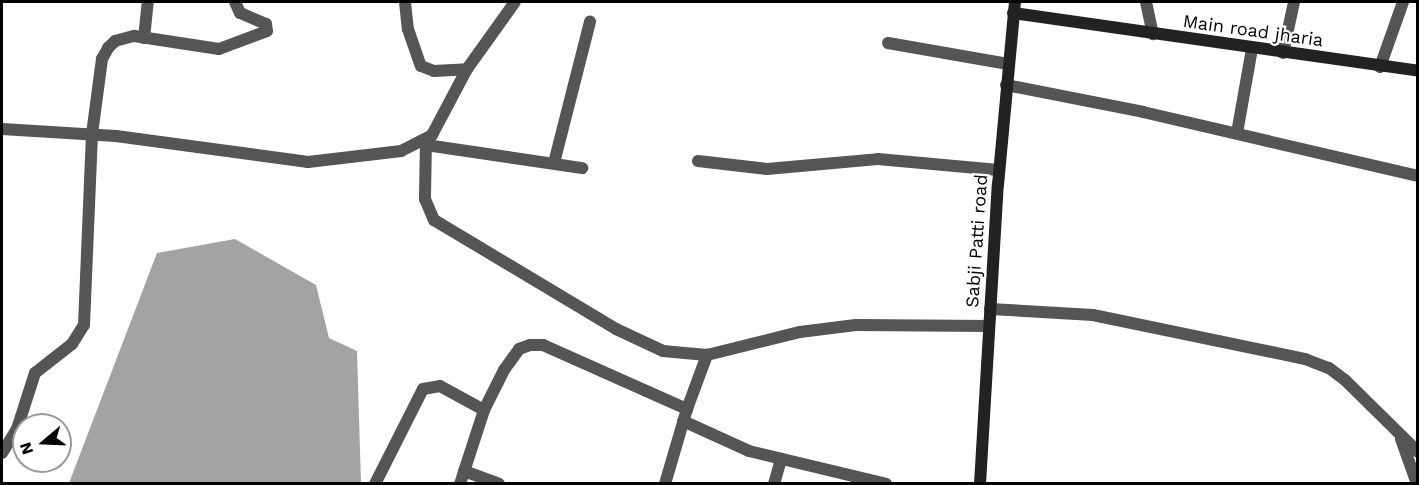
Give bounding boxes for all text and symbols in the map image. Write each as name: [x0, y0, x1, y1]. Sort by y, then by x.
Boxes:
street label: Main road jharia: [1181, 10, 1325, 52]
street label: Sabji Patti road: [962, 174, 992, 308]
north arrow: [12, 413, 72, 473]
text: N: [15, 440, 37, 457]

